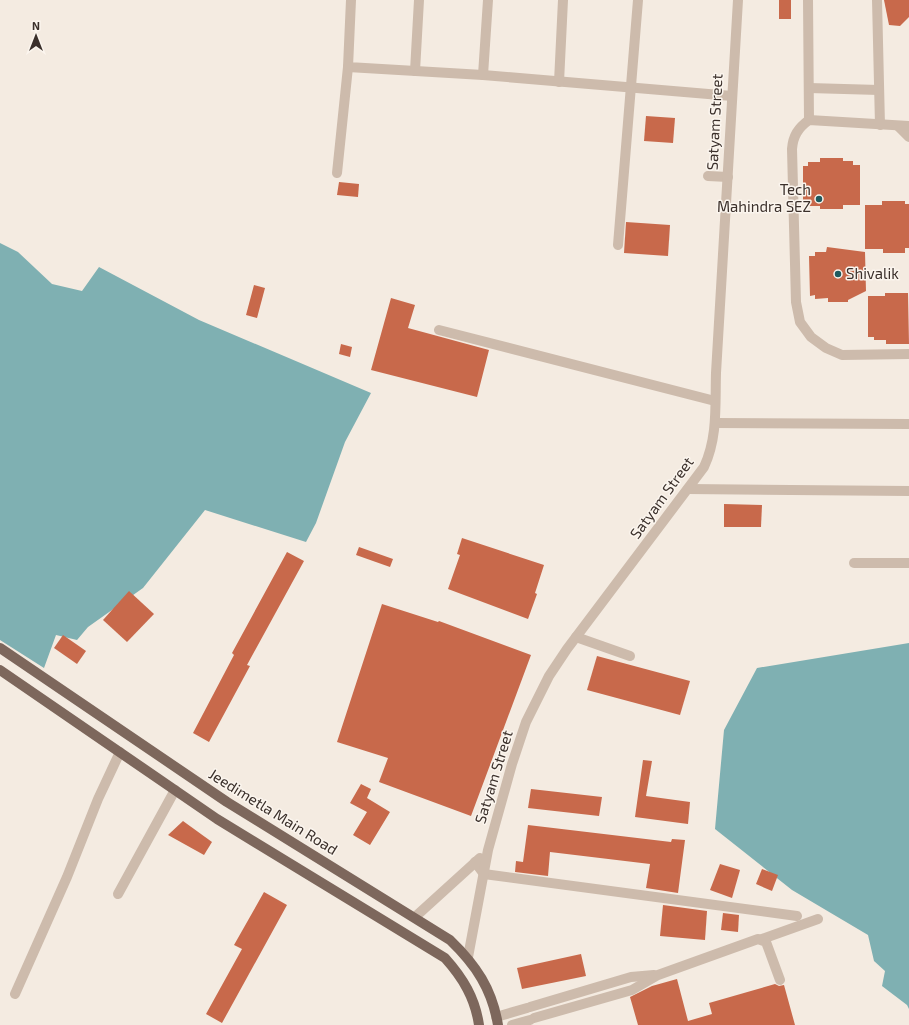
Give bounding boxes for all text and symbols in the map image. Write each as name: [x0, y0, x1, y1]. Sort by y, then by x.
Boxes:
north arrow: [16, 16, 56, 56]
text: N: [32, 19, 40, 32]
street label: Satyam Street: [702, 73, 726, 171]
place label: Tech Mahindra SEZ: [717, 180, 811, 215]
marker: Tech Mahindra SEZ: [814, 194, 824, 204]
place label: Shivalik: [846, 264, 899, 282]
marker: Shivalik: [833, 269, 843, 279]
street label: Satyam Street: [626, 453, 697, 542]
street label: Satyam Street: [470, 728, 516, 826]
street label: Jeedimetla Main Road: [206, 764, 341, 858]

